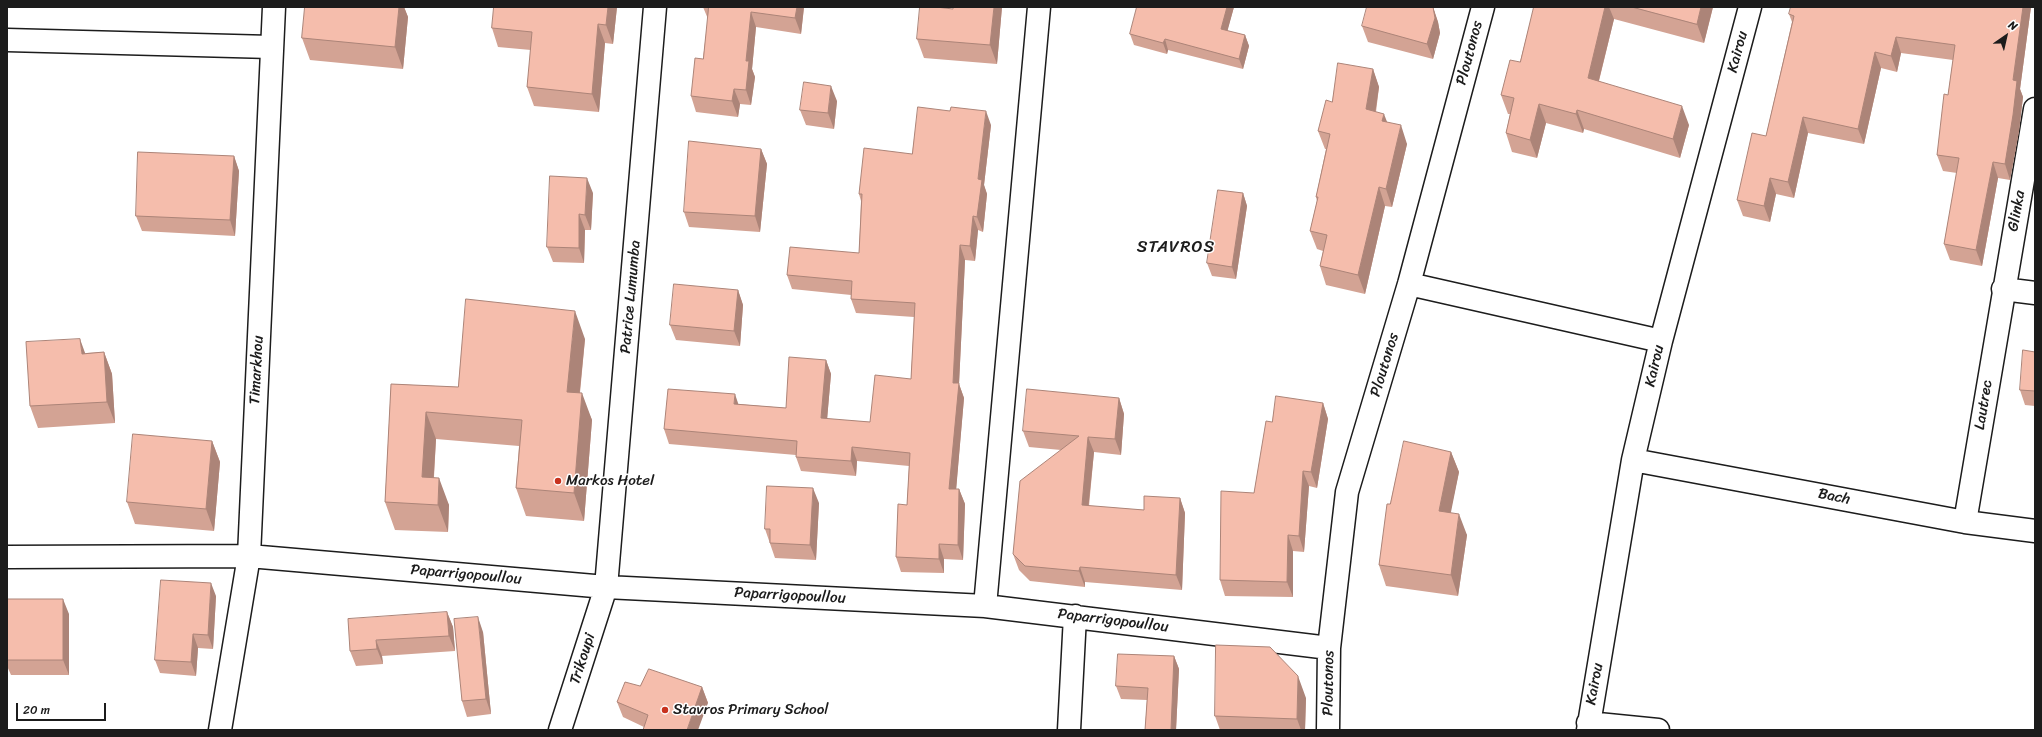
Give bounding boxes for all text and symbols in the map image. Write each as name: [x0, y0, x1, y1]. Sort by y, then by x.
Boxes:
north arrow: [1986, 16, 2026, 56]
text: N: [2005, 16, 2021, 36]
street label: Ploutonos: [1453, 19, 1487, 87]
street label: Kairou: [1724, 29, 1752, 75]
street label: Glinka: [2005, 189, 2029, 233]
district label: STAVROS: [1137, 238, 1215, 258]
street label: Patrice Lumumba: [617, 240, 645, 354]
street label: Ploutonos: [1367, 331, 1403, 399]
street label: Timarkhou: [246, 335, 268, 405]
street label: Kairou: [1641, 343, 1669, 389]
street label: Lautrec: [1971, 379, 1997, 431]
place label: Markos Hotel: [566, 472, 654, 490]
marker: Markos Hotel: [553, 476, 563, 486]
street label: Bach: [1816, 485, 1852, 509]
street label: Paparrigopoullou: [410, 561, 522, 589]
street label: Paparrigopoullou: [734, 584, 846, 608]
street label: Paparrigopoullou: [1057, 605, 1169, 637]
street label: Trikoupi: [566, 631, 600, 687]
street label: Ploutonos: [1319, 650, 1339, 716]
street label: Kairou: [1582, 662, 1608, 706]
scale bar: [18, 695, 108, 721]
text: 20 m: [23, 699, 50, 721]
place label: Stavros Primary School: [673, 701, 829, 719]
marker: Stavros Primary School: [660, 705, 670, 715]

